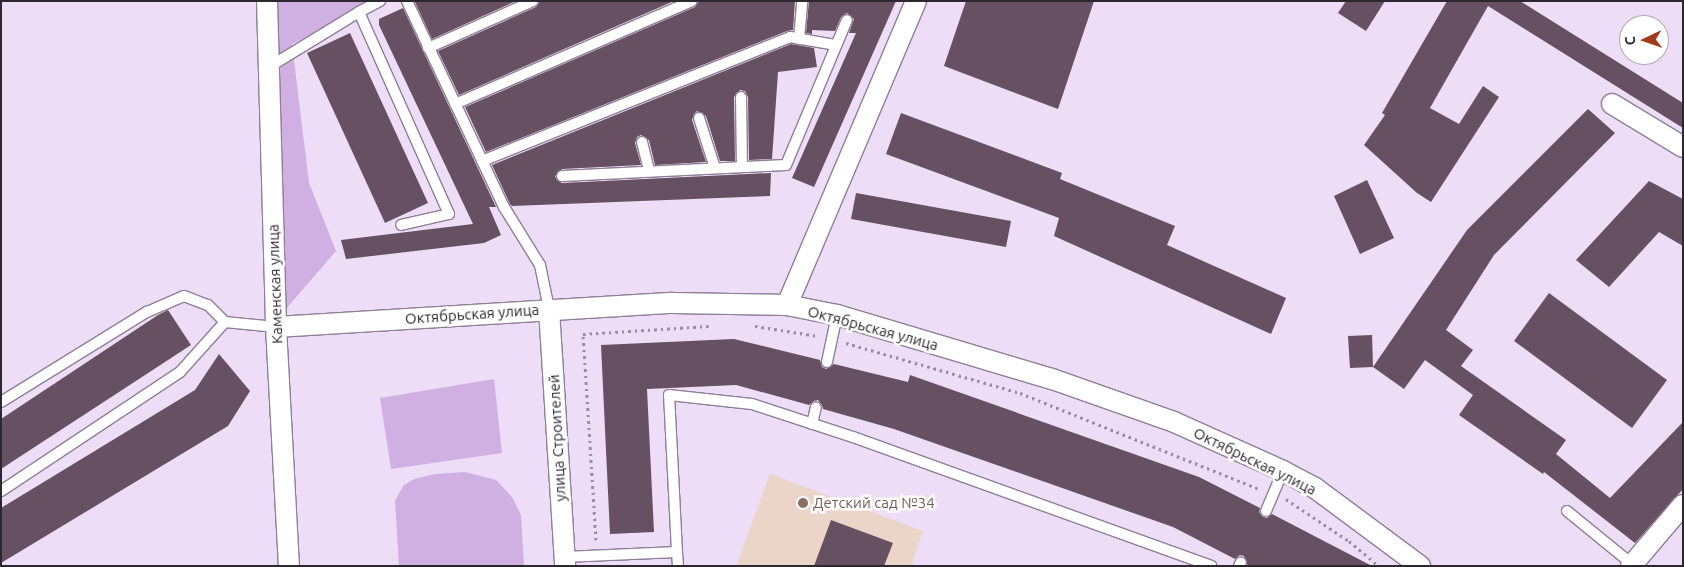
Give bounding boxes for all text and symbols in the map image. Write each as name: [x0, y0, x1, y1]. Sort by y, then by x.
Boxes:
north arrow: [1619, 15, 1669, 65]
text: С: [1622, 36, 1638, 46]
street label: Каменская улица: [264, 224, 286, 344]
street label: Октябрьская улица: [404, 300, 540, 328]
street label: Октябрьская улица: [806, 302, 940, 354]
street label: улица Строителей: [545, 374, 569, 502]
street label: Октябрьская улица: [1191, 423, 1319, 499]
place label: Детский сад №34: [813, 494, 935, 512]
marker: Детский сад №34: [797, 497, 809, 509]

